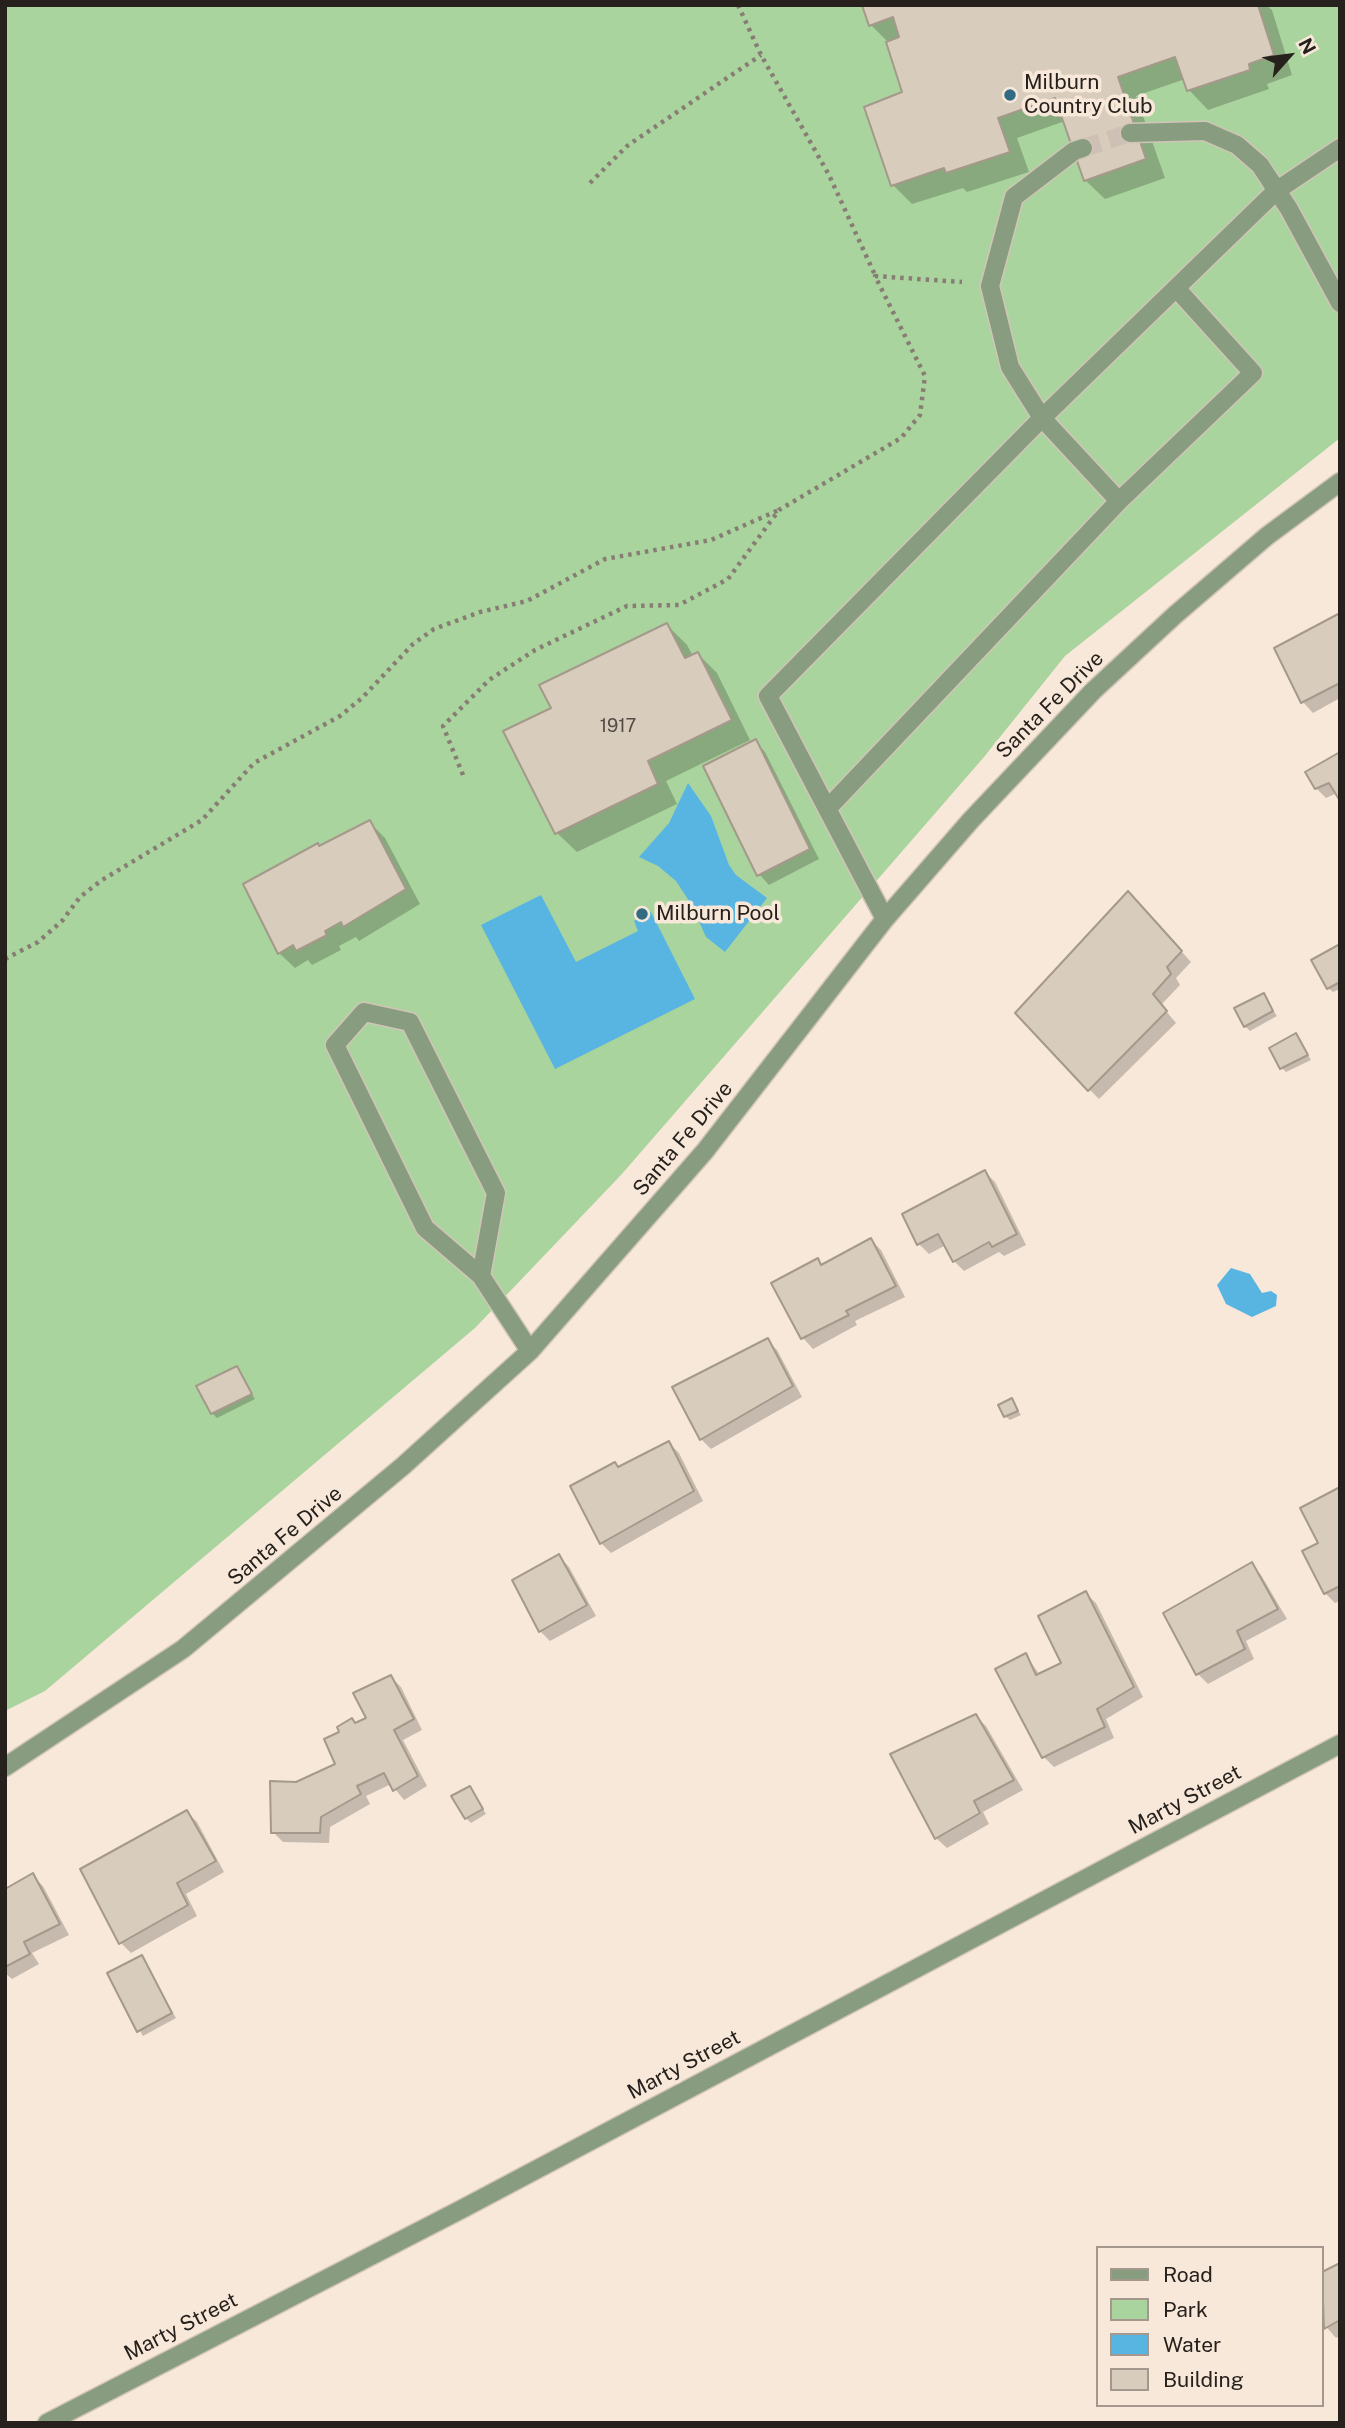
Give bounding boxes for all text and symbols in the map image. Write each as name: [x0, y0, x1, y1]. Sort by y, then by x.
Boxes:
north arrow: [1254, 21, 1324, 91]
text: N: [1294, 34, 1321, 58]
place label: Milburn Country Club: [1024, 70, 1153, 120]
marker: Milburn Country Club: [1002, 87, 1018, 103]
street label: Santa Fe Drive: [991, 646, 1109, 764]
house number: 1917: [600, 715, 636, 737]
place label: Milburn Pool: [656, 901, 780, 927]
marker: Milburn Pool: [634, 906, 650, 922]
street label: Santa Fe Drive: [628, 1077, 738, 1201]
street label: Santa Fe Drive: [223, 1481, 347, 1591]
street label: Marty Street: [1124, 1760, 1246, 1840]
street label: Marty Street: [623, 2025, 745, 2105]
legend: [1096, 2246, 1324, 2407]
text: Road: [1163, 2262, 1213, 2287]
street label: Marty Street: [120, 2288, 242, 2366]
text: Park: [1163, 2297, 1208, 2322]
text: Water: [1163, 2332, 1221, 2357]
text: Building: [1163, 2367, 1244, 2392]

